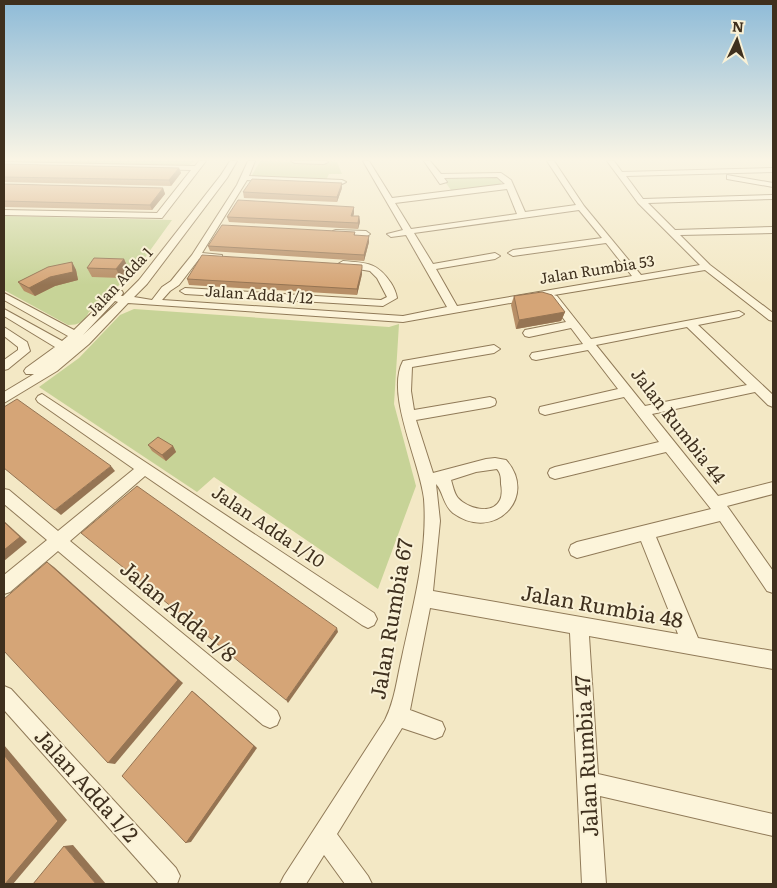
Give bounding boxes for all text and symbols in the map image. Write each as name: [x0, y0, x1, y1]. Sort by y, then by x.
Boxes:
north arrow: [712, 15, 762, 65]
text: N: [731, 16, 745, 36]
street label: Jalan Adda 1: [80, 241, 157, 321]
street label: Jalan Rumbia 53: [537, 248, 656, 289]
street label: Jalan Adda 1/12: [204, 278, 314, 309]
street label: Jalan Rumbia 44: [625, 361, 733, 489]
street label: Jalan Adda 1/10: [207, 478, 331, 574]
street label: Jalan Rumbia 67: [360, 535, 419, 701]
street label: Jalan Adda 1/8: [115, 552, 245, 668]
street label: Jalan Rumbia 48: [519, 575, 686, 634]
street label: Jalan Rumbia 47: [565, 674, 604, 838]
street label: Jalan Adda 1/2: [29, 721, 147, 848]

